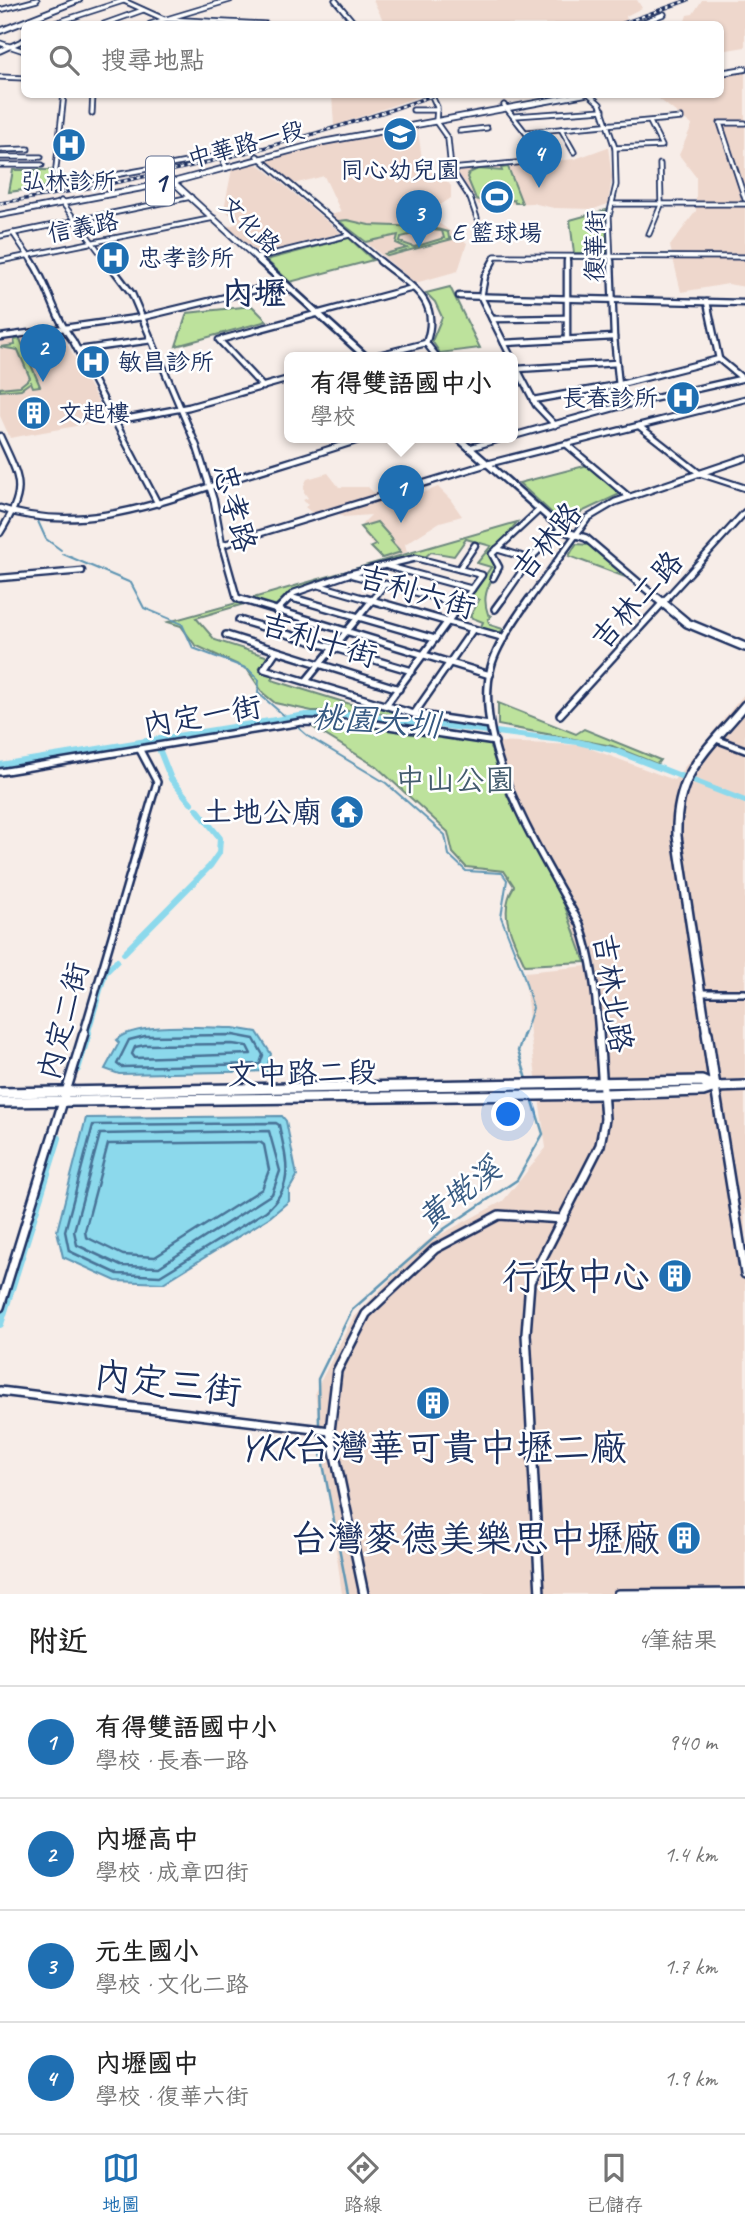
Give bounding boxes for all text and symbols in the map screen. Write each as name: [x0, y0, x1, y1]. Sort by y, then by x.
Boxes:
search box: [21, 21, 724, 98]
icon: search: [45, 41, 83, 79]
text: 搜尋地點: [101, 44, 205, 77]
street label: 中華路一段: [184, 114, 308, 174]
school or university icon: 同心幼兒園: [381, 115, 419, 153]
hospital icon: 弘林診所: [50, 126, 88, 164]
pin: 4: [516, 130, 562, 188]
place label: 同心幼兒園: [340, 155, 460, 185]
road number: 1: [146, 156, 174, 206]
place label: 弘林診所: [21, 166, 117, 196]
sports icon: E 籃球場: [478, 178, 516, 216]
street label: 文化路: [213, 189, 287, 261]
pin: 3: [396, 190, 442, 248]
street label: 信義路: [45, 205, 121, 249]
street label: 復華街: [579, 210, 611, 282]
place label: E 籃球場: [452, 218, 542, 248]
hospital icon: 忠孝診所: [94, 239, 132, 277]
place label: 忠孝診所: [138, 243, 234, 273]
district label: 內壢: [222, 273, 286, 314]
pin: 2: [20, 324, 66, 382]
hospital icon: 敏昌診所: [74, 343, 112, 381]
place label: 敏昌診所: [118, 347, 214, 377]
popup: [284, 352, 518, 443]
text: 有得雙語國中小: [310, 367, 492, 400]
hospital icon: 長春診所: [664, 379, 702, 417]
place label: 長春診所: [562, 383, 658, 413]
building icon: 文起樓: [15, 394, 53, 432]
place label: 文起樓: [58, 398, 130, 428]
text: 學校: [310, 402, 356, 431]
street label: 忠孝路: [205, 460, 265, 556]
pin: 1: [378, 465, 424, 523]
street label: 吉林路: [504, 494, 590, 588]
street label: 吉林二路: [583, 543, 691, 657]
street label: 吉利六街: [354, 557, 480, 627]
street label: 吉利十街: [256, 604, 382, 676]
street label: 內定一街: [140, 687, 264, 745]
water label: 桃園大圳: [311, 696, 444, 746]
park label: 中山公園: [395, 761, 515, 799]
place label: 土地公廟: [202, 793, 322, 831]
temple icon: 土地公廟: [328, 793, 366, 831]
street label: 吉林北路: [585, 931, 641, 1055]
street label: 內定二街: [29, 958, 97, 1084]
street label: 文中路二段: [227, 1053, 377, 1093]
your location: [491, 1097, 525, 1131]
water label: 黃墘溪: [409, 1147, 511, 1240]
place label: 行政中心: [502, 1253, 650, 1300]
building icon: 行政中心: [656, 1257, 694, 1295]
street label: 內定三街: [92, 1351, 244, 1415]
building icon: YKK台灣華可貴中壢二廠: [414, 1384, 452, 1422]
place label: YKK台灣華可貴中壢二廠: [239, 1424, 627, 1471]
place label: 台灣麥德美樂思中壢廠: [290, 1515, 660, 1562]
building icon: 台灣麥德美樂思中壢廠: [665, 1519, 703, 1557]
text: 附近: [28, 1622, 88, 1660]
text: 4筆結果: [638, 1626, 717, 1655]
text: 有得雙語國中小: [95, 1711, 277, 1744]
text: 1: [46, 1728, 56, 1757]
text: 940 m: [668, 1728, 717, 1757]
text: 學校 · 長春一路: [95, 1746, 248, 1775]
text: 內壢高中: [95, 1823, 199, 1856]
text: 2: [46, 1840, 56, 1869]
text: 1.4 km: [664, 1840, 717, 1869]
text: 學校 · 成章四街: [95, 1858, 248, 1887]
text: 元生國小: [95, 1935, 199, 1968]
text: 3: [46, 1952, 56, 1981]
text: 1.7 km: [664, 1952, 717, 1981]
text: 學校 · 文化二路: [95, 1970, 248, 1999]
text: 內壢國中: [95, 2047, 199, 2080]
text: 4: [46, 2064, 56, 2093]
text: 1.9 km: [664, 2064, 717, 2093]
text: 學校 · 復華六街: [95, 2082, 248, 2111]
tab: 地圖: [102, 2149, 140, 2217]
tab: 路線: [344, 2149, 382, 2217]
tab: 已儲存: [586, 2149, 643, 2217]

